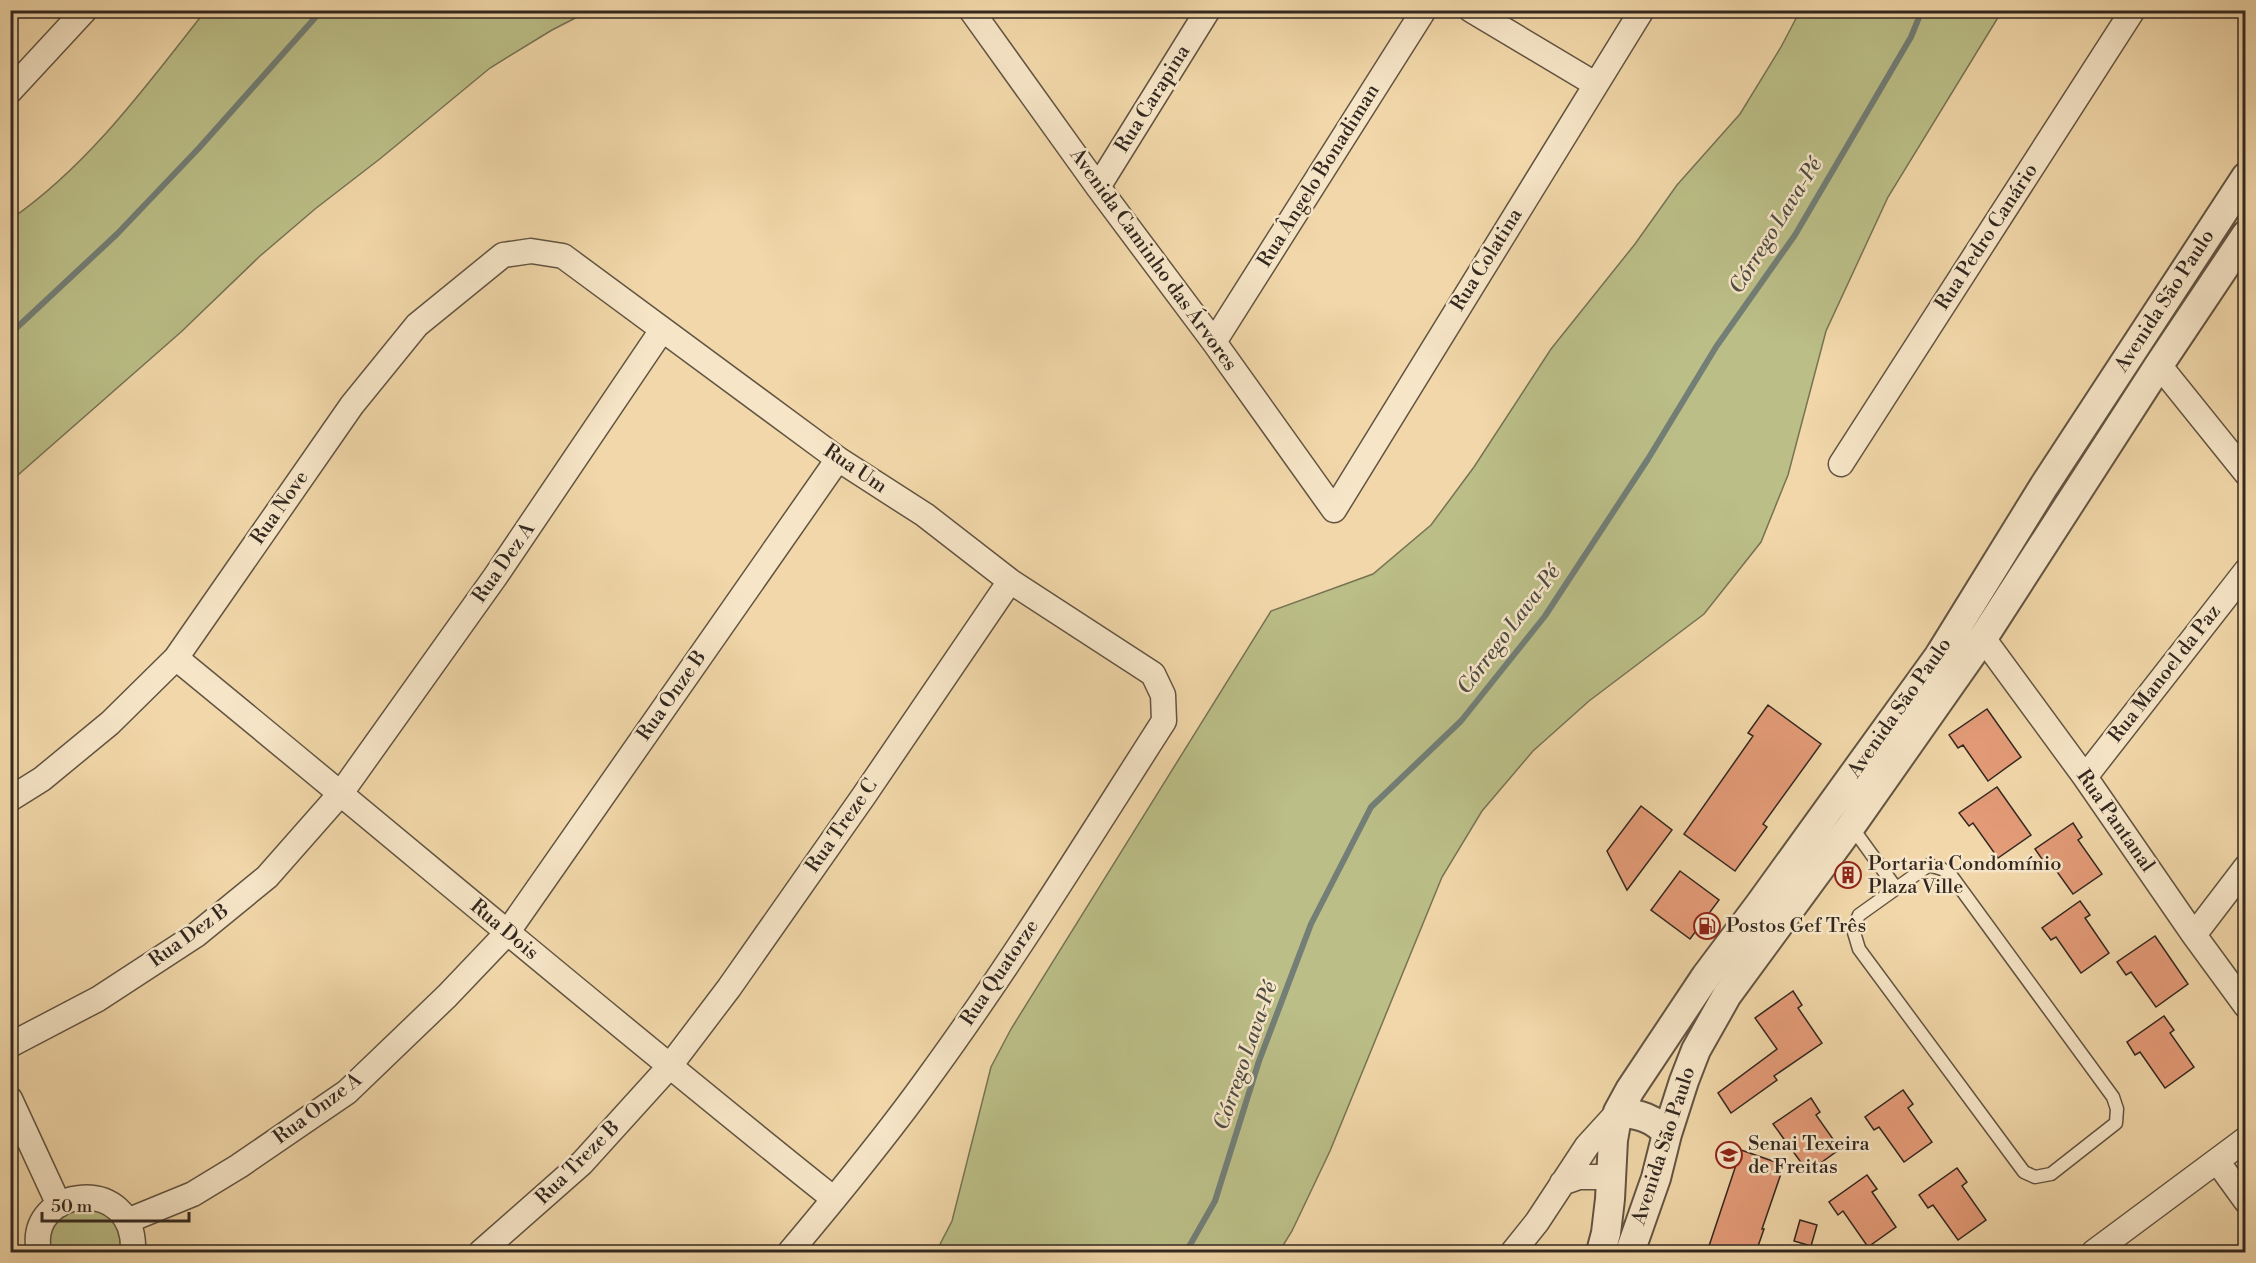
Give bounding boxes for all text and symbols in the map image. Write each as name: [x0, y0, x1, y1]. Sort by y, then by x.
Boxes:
street label: Rua Carapina: [1110, 40, 1196, 157]
street label: Rua Ângelo Bonadiman: [1252, 79, 1386, 272]
street label: Avenida Caminho das Árvores: [1063, 142, 1243, 376]
water label: Córrego Lava-Pé: [1724, 152, 1829, 299]
street label: Rua Pedro Canário: [1930, 159, 2044, 315]
street label: Rua Colatina: [1446, 203, 1529, 316]
street label: Avenida São Paulo: [2109, 225, 2220, 378]
street label: Rua Um: [818, 439, 892, 500]
street label: Rua Nove: [245, 466, 315, 550]
street label: Rua Dez A: [467, 517, 542, 608]
water label: Córrego Lava-Pé: [1452, 559, 1567, 700]
street label: Rua Manoel da Paz: [2103, 600, 2227, 748]
street label: Avenida São Paulo: [1842, 633, 1958, 784]
street label: Rua Onze B: [632, 646, 712, 746]
street label: Rua Pantanal: [2070, 765, 2160, 877]
street label: Rua Treze C: [801, 774, 883, 878]
place label: Portaria Condomínio Plaza Ville: [1868, 852, 2062, 900]
building icon: Portaria Condomínio Plaza Ville: [1833, 860, 1863, 890]
street label: Rua Dois: [465, 894, 543, 966]
street label: Rua Dez B: [144, 899, 234, 973]
fuel station icon: Postos Gef Três: [1692, 911, 1722, 941]
place label: Postos Gef Três: [1726, 914, 1866, 939]
street label: Rua Quatorze: [955, 915, 1045, 1031]
water label: Córrego Lava-Pé: [1208, 977, 1284, 1134]
street label: Avenida São Paulo: [1626, 1064, 1701, 1229]
street label: Rua Onze A: [269, 1067, 368, 1150]
street label: Rua Treze B: [531, 1116, 625, 1210]
place label: Senai Texeira de Freitas: [1748, 1132, 1871, 1180]
school or university icon: Senai Texeira de Freitas: [1714, 1140, 1744, 1170]
scale bar: [42, 1185, 189, 1223]
text: 50 m: [51, 1195, 93, 1218]

